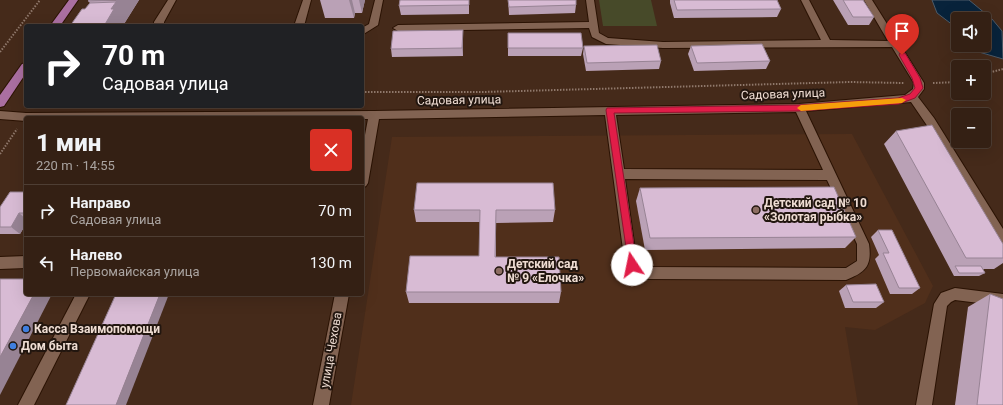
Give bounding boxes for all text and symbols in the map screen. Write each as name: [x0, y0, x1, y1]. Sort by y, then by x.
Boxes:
map controls: [951, 12, 991, 148]
button: sound: [951, 12, 991, 52]
pin: [885, 14, 919, 55]
icon: arrive: [891, 20, 913, 42]
text: 70 m: [102, 39, 165, 72]
icon: right: [36, 40, 88, 92]
button: +: [951, 60, 991, 100]
text: Садовая улица: [102, 73, 228, 94]
street label: Садовая улица: [741, 86, 825, 102]
street label: Садовая улица: [417, 92, 501, 108]
button: −: [951, 108, 991, 148]
text: 1 мин: [36, 129, 101, 157]
button: close: [310, 129, 352, 171]
text: 220 m · 14:55: [36, 158, 115, 173]
text: Направо: [70, 194, 131, 212]
place label: Детский сад № 10 «Золотая рыбка»: [764, 196, 867, 224]
icon: right: [36, 200, 58, 222]
text: 70 m: [318, 202, 352, 220]
marker: Детский сад № 10 «Золотая рыбка»: [751, 205, 761, 215]
text: Садовая улица: [70, 212, 161, 227]
position arrow: [611, 244, 653, 286]
text: Налево: [70, 246, 122, 264]
icon: left: [36, 252, 58, 274]
text: 130 m: [310, 254, 352, 272]
place label: Детский сад № 9 «Елочка»: [507, 257, 584, 285]
text: Первомайская улица: [70, 264, 199, 279]
marker: Детский сад № 9 «Елочка»: [494, 266, 504, 276]
street label: улица Чехова: [317, 311, 345, 389]
place label: Касса Взаимопомощи: [34, 322, 160, 336]
marker: Касса Взаимопомощи: [21, 324, 31, 334]
place label: Дом быта: [21, 339, 79, 353]
marker: Дом быта: [8, 341, 18, 351]

